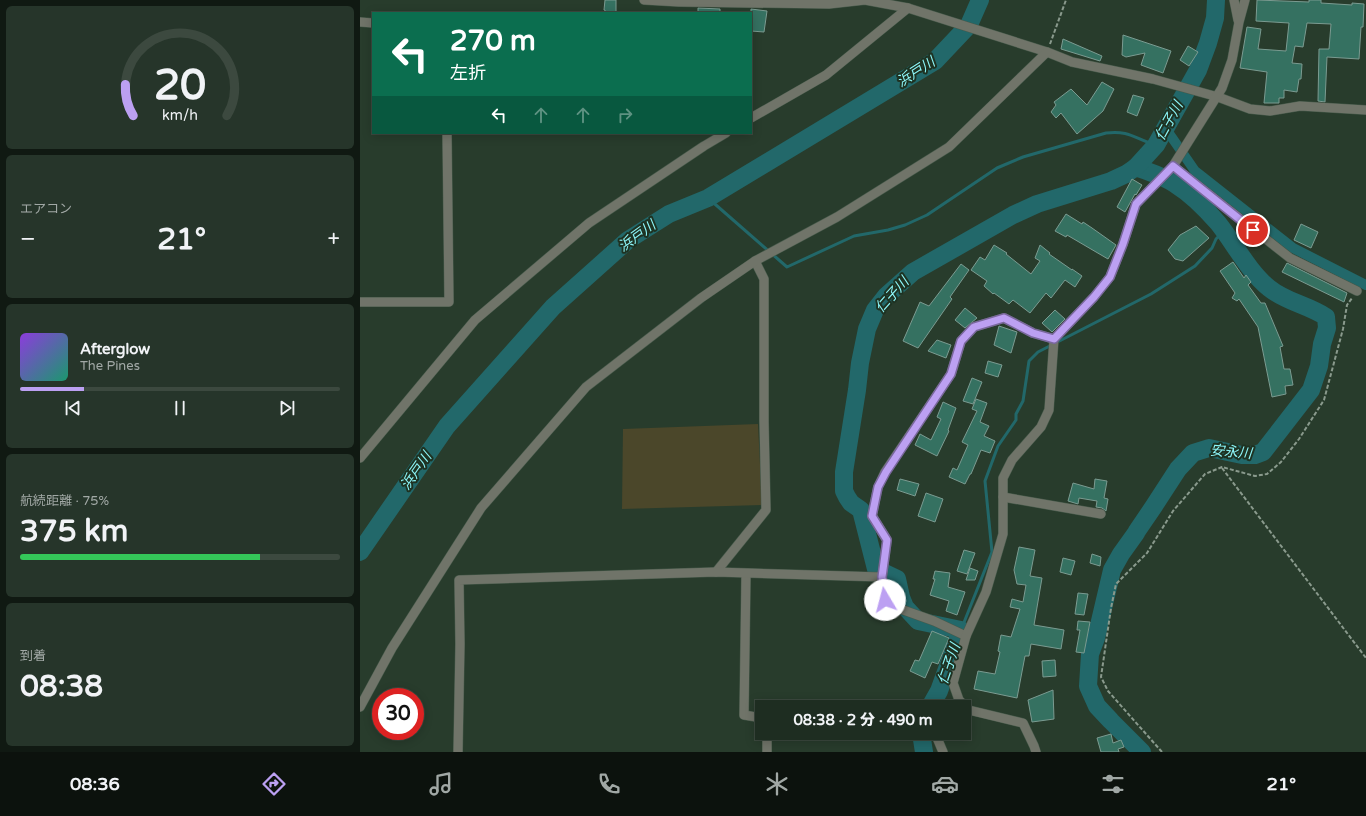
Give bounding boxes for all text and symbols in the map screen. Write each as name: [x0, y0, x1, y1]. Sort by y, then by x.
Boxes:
text: 270 m: [450, 24, 536, 58]
icon: left: [384, 28, 436, 80]
water label: 浜戸川: [894, 52, 940, 91]
text: 20: [154, 60, 206, 110]
text: 左折: [450, 62, 486, 84]
water label: 仁子川: [1151, 97, 1188, 143]
icon: left: [488, 104, 510, 126]
icon: ahead: [530, 104, 552, 126]
icon: ahead: [572, 104, 594, 126]
icon: right: [614, 104, 636, 126]
text: km/h: [162, 106, 198, 123]
text: エアコン: [20, 201, 72, 217]
pin: [1236, 213, 1270, 247]
water label: 浜戸川: [615, 216, 661, 255]
icon: arrive: [1242, 219, 1264, 241]
text: 21°: [157, 221, 206, 258]
text: −: [20, 226, 36, 252]
text: +: [328, 226, 340, 252]
water label: 仁子川: [872, 272, 914, 316]
text: Afterglow: [80, 340, 150, 358]
text: The Pines: [80, 358, 140, 374]
icon: previous: [62, 397, 84, 419]
icon: pause: [169, 397, 191, 419]
icon: next: [276, 397, 298, 419]
water label: 安永川: [1209, 442, 1255, 462]
water label: 浜戸川: [397, 447, 436, 493]
text: 航続距離 · 75%: [20, 493, 109, 509]
text: 375 km: [20, 513, 128, 550]
position arrow: [864, 579, 906, 621]
water label: 仁子川: [934, 639, 965, 687]
text: 到着: [20, 648, 46, 664]
text: 08:38: [20, 668, 103, 705]
speed limit sign: 30: [372, 688, 424, 740]
text: 08:38 · 2 分 · 490 m: [793, 711, 933, 729]
icon: directions: [260, 770, 288, 798]
icon: music: [427, 770, 455, 798]
icon: phone: [595, 770, 623, 798]
icon: climate: [763, 770, 791, 798]
icon: car: [931, 770, 959, 798]
icon: filters: [1099, 770, 1127, 798]
text: 08:36: [70, 773, 120, 795]
text: 21°: [1267, 773, 1296, 795]

